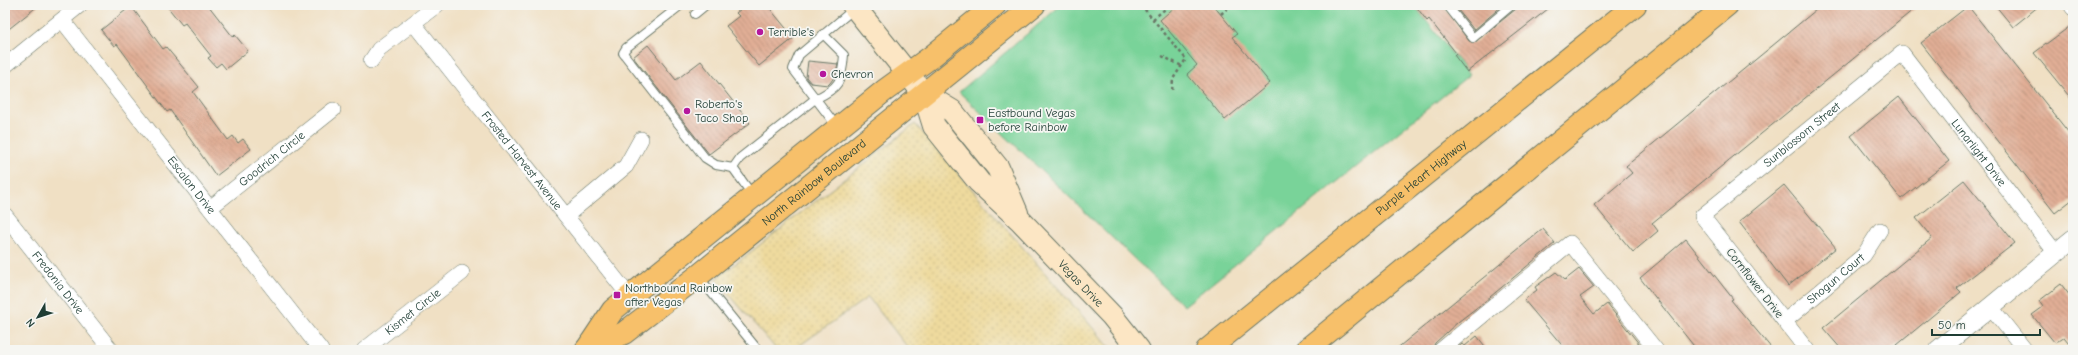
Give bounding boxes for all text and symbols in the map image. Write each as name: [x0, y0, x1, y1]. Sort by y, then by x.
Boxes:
place label: Terrible's: [768, 25, 814, 39]
marker: Terrible's: [755, 27, 765, 37]
place label: Chevron: [831, 67, 873, 81]
marker: Chevron: [818, 69, 828, 79]
place label: Roberto's Taco Shop: [695, 97, 748, 125]
street label: Sunblossom Street: [1761, 99, 1844, 170]
marker: Roberto's Taco Shop: [682, 106, 692, 116]
place label: Eastbound Vegas before Rainbow: [988, 106, 1075, 134]
street label: Frosted Harvest Avenue: [479, 108, 565, 213]
marker: Eastbound Vegas before Rainbow: [975, 115, 985, 125]
street label: Lunarlight Drive: [1948, 116, 2009, 189]
street label: Goodrich Circle: [236, 128, 308, 189]
street label: North Rainbow Boulevard: [759, 136, 869, 229]
street label: Purple Heart Highway: [1373, 136, 1470, 218]
street label: Escalon Drive: [165, 153, 219, 217]
street label: Cornflower Drive: [1723, 245, 1787, 321]
street label: Fredonia Drive: [29, 249, 87, 317]
street label: Shogun Court: [1804, 250, 1868, 307]
street label: Vegas Drive: [1055, 257, 1106, 310]
place label: Northbound Rainbow after Vegas: [625, 281, 733, 309]
street label: Kismet Circle: [382, 286, 443, 338]
marker: Northbound Rainbow after Vegas: [612, 290, 622, 300]
north arrow: [18, 297, 58, 337]
scale bar: [1932, 311, 2040, 337]
text: N: [23, 316, 38, 330]
text: 50 m: [1938, 318, 1966, 332]

